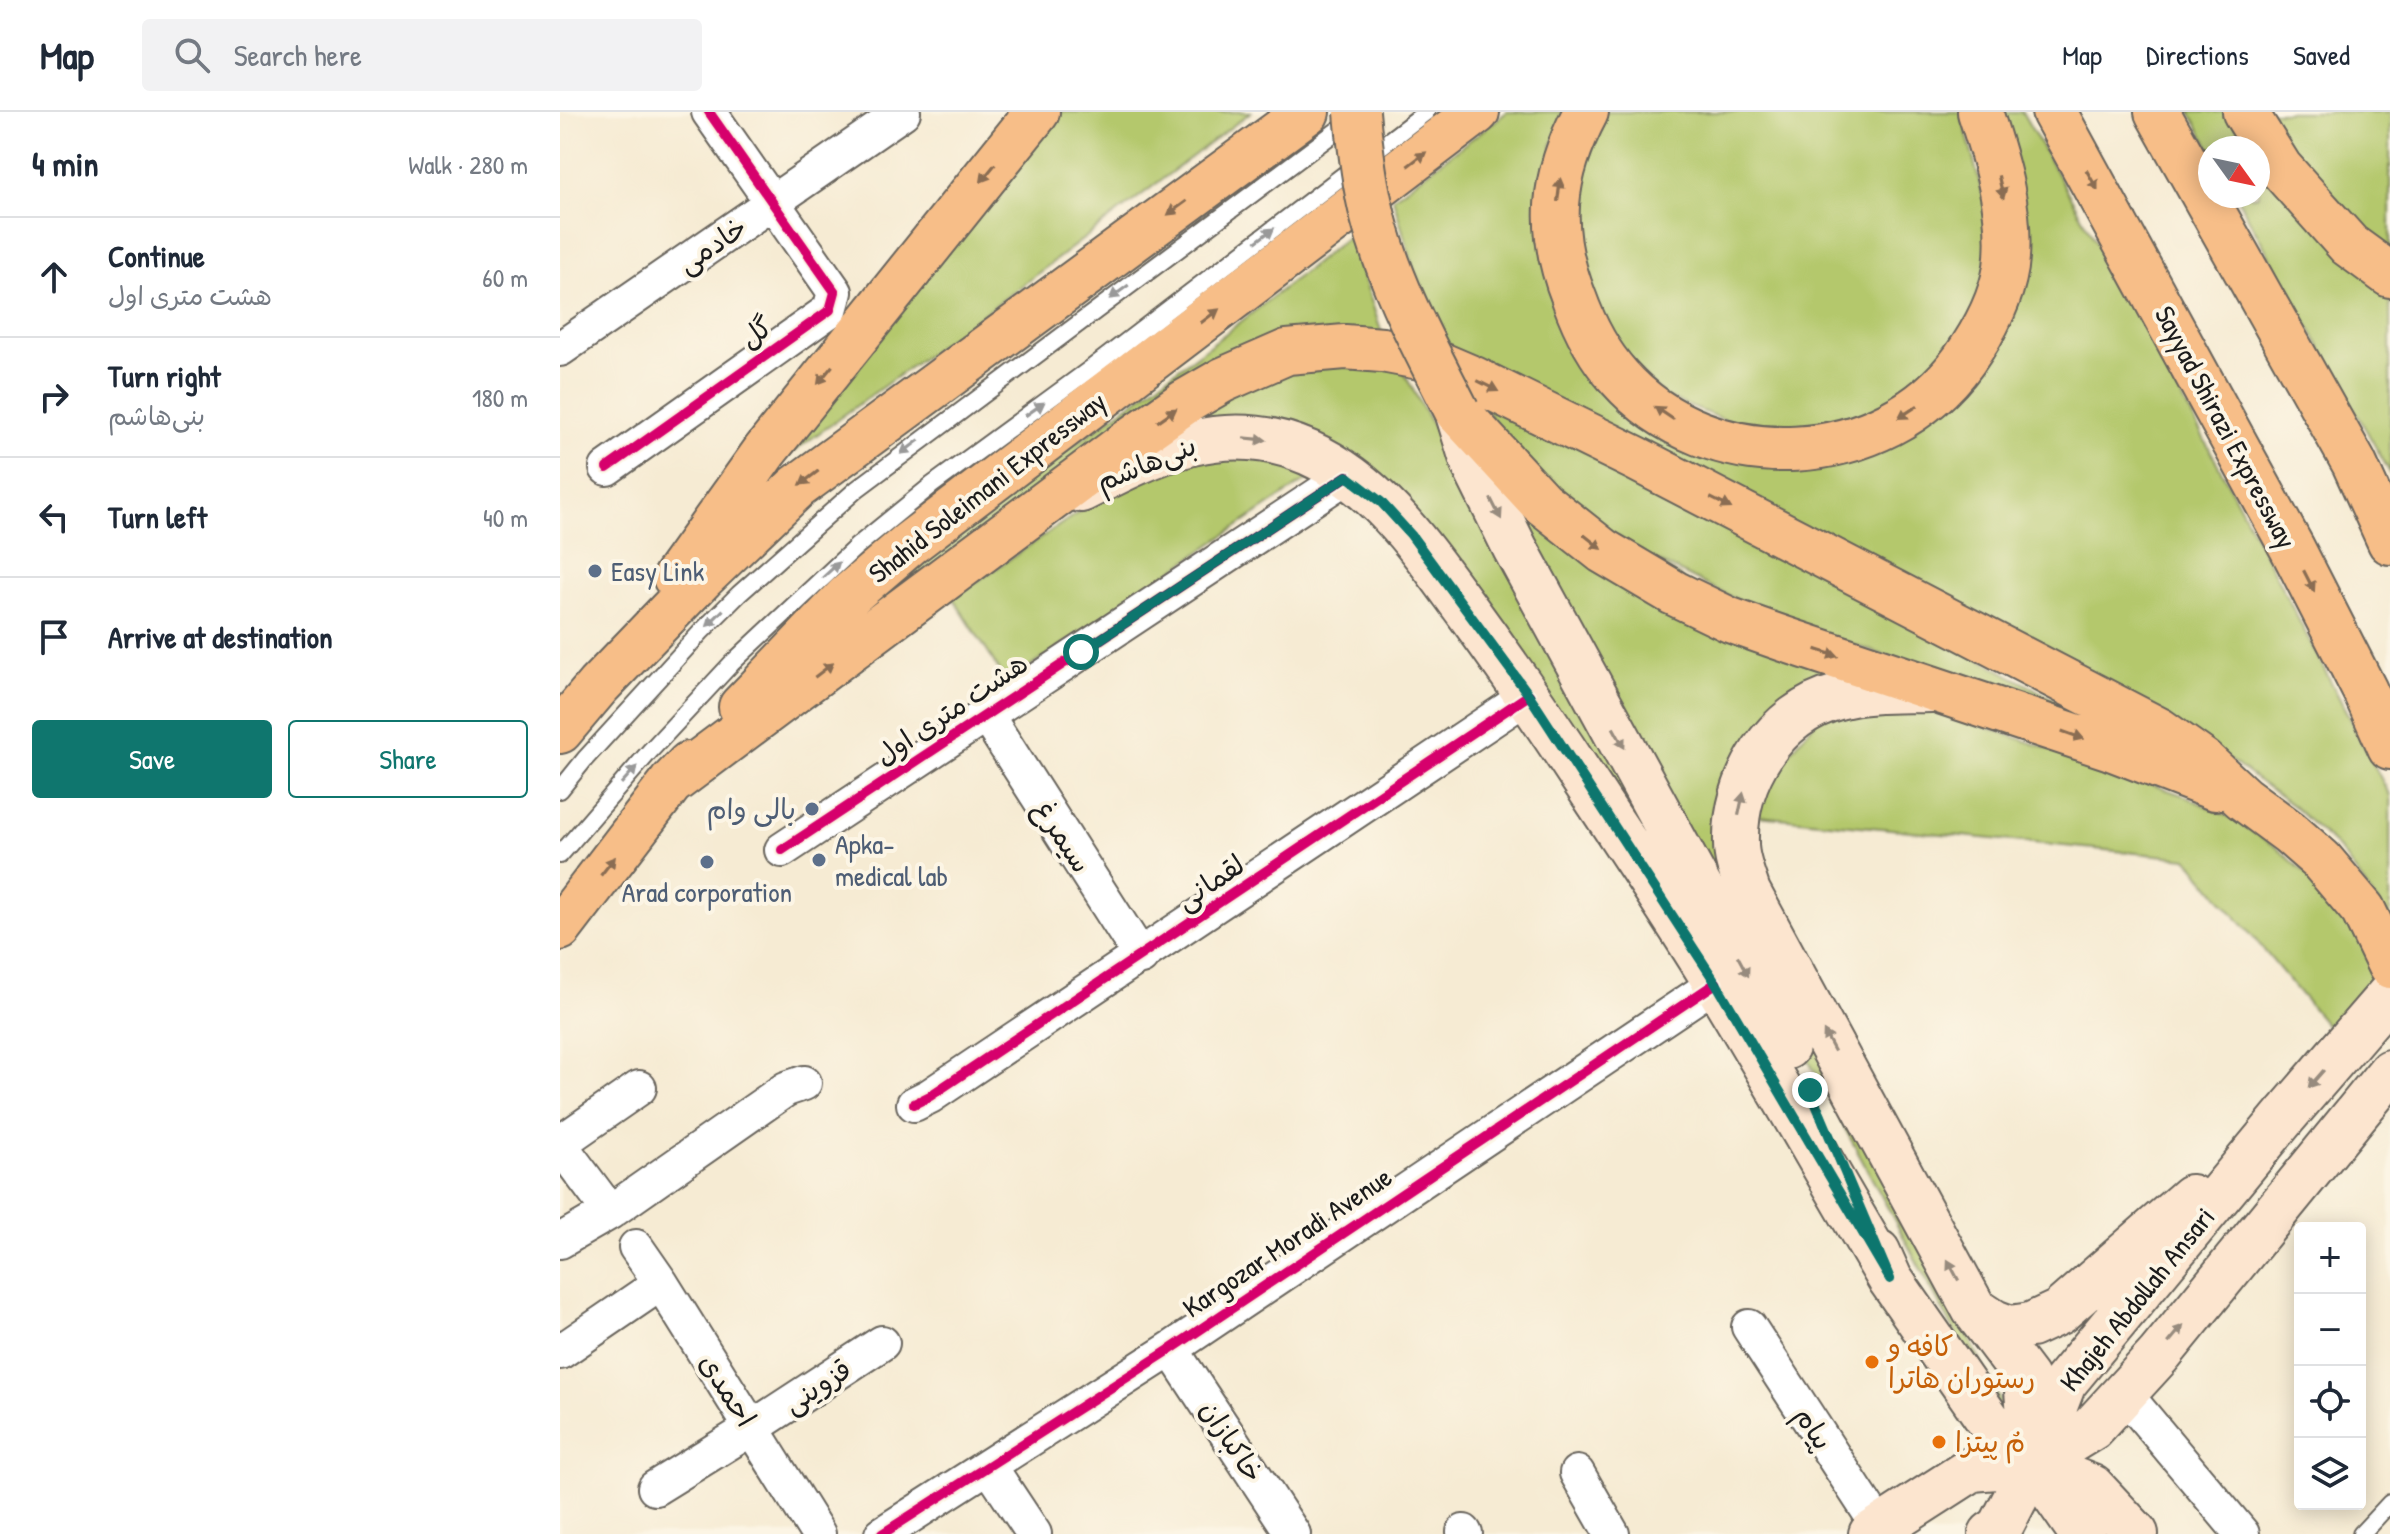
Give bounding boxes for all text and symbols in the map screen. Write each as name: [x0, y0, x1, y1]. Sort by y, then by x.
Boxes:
search box: [142, 19, 702, 91]
text: Map: [40, 29, 94, 81]
icon: search: [170, 33, 214, 77]
text: Search here: [234, 35, 362, 75]
text: Map: [2062, 36, 2102, 74]
text: Directions: [2146, 36, 2249, 74]
text: Saved: [2293, 36, 2350, 74]
north arrow: [2198, 136, 2270, 208]
text: 4 min: [32, 141, 99, 187]
text: Walk · 280 m: [408, 147, 528, 182]
one-way arrow: [1407, 151, 1427, 167]
one-way arrow: [980, 163, 997, 183]
one-way arrow: [2085, 169, 2099, 191]
one-way arrow: [1995, 175, 2008, 200]
one-way arrow: [1553, 177, 1566, 202]
one-way arrow: [1166, 200, 1187, 215]
street label: خادمی: [670, 208, 754, 282]
one-way arrow: [1255, 228, 1275, 244]
text: Continue: [108, 236, 205, 276]
icon: ahead: [32, 255, 76, 299]
text: 60 m: [482, 260, 528, 295]
text: هشت متری اول: [108, 278, 272, 313]
one-way arrow: [1108, 284, 1130, 300]
street label: Sayyad Shirazi Expressway: [2146, 299, 2306, 555]
street label: گل: [732, 307, 780, 357]
one-way arrow: [1199, 308, 1220, 324]
text: Turn right: [108, 356, 221, 396]
one-way arrow: [817, 365, 834, 385]
icon: right: [32, 375, 76, 419]
one-way arrow: [1477, 379, 1500, 392]
text: 180 m: [472, 380, 528, 415]
street label: Shahid Soleimani Expressway: [860, 382, 1114, 592]
text: بنی‌هاشم: [108, 398, 205, 433]
one-way arrow: [1025, 402, 1046, 417]
one-way arrow: [1898, 404, 1919, 419]
one-way arrow: [1653, 407, 1675, 421]
one-way arrow: [1157, 408, 1178, 423]
street label: بنی‌هاشم: [1090, 426, 1203, 503]
one-way arrow: [1243, 433, 1268, 446]
one-way arrow: [900, 438, 920, 454]
one-way arrow: [799, 469, 819, 485]
icon: left: [32, 495, 76, 539]
one-way arrow: [1709, 496, 1732, 509]
text: Turn left: [108, 497, 207, 537]
one-way arrow: [1489, 497, 1502, 520]
text: 40 m: [483, 500, 528, 535]
one-way arrow: [1583, 534, 1603, 550]
place label: Easy Link: [611, 552, 705, 590]
one-way arrow: [822, 561, 841, 579]
marker: Easy Link: [586, 562, 604, 580]
one-way arrow: [2302, 570, 2316, 593]
one-way arrow: [706, 608, 725, 627]
icon: arrive: [32, 615, 76, 659]
text: Arrive at destination: [108, 617, 333, 657]
route start: [1063, 634, 1099, 670]
street label: هشت متری اول: [867, 644, 1035, 774]
one-way arrow: [1815, 647, 1839, 660]
one-way arrow: [813, 663, 834, 678]
button: Save: [32, 720, 272, 798]
button: Share: [288, 720, 528, 798]
one-way arrow: [1612, 726, 1625, 749]
one-way arrow: [2061, 730, 2085, 742]
one-way arrow: [620, 765, 638, 784]
place label: بالی وام: [706, 790, 796, 831]
one-way arrow: [1735, 791, 1747, 816]
street label: سیمرغ: [1024, 792, 1101, 880]
marker: بالی وام: [803, 800, 821, 818]
place label: Apka- medical lab: [835, 825, 948, 895]
street label: لقمانی: [1168, 845, 1252, 919]
marker: Apka- medical lab: [810, 851, 828, 869]
marker: Arad corporation: [698, 853, 716, 871]
one-way arrow: [599, 856, 615, 876]
place label: Arad corporation: [622, 873, 792, 911]
one-way arrow: [1736, 955, 1750, 977]
one-way arrow: [1822, 1030, 1836, 1052]
one-way arrow: [2308, 1069, 2326, 1088]
route end: [1792, 1072, 1828, 1108]
street label: Kargozar Moradi Avenue: [1175, 1158, 1399, 1326]
street label: Khajeh Abdollah Ansari: [2051, 1199, 2223, 1399]
map controls: [2294, 1222, 2366, 1510]
button: +: [2294, 1222, 2366, 1294]
one-way arrow: [1946, 1258, 1959, 1281]
button: −: [2294, 1294, 2366, 1366]
one-way arrow: [2167, 1325, 2184, 1345]
place label: کافه و رستوران هاترا: [1886, 1327, 2036, 1397]
street label: احمدی: [691, 1346, 765, 1434]
street label: قزوینی: [776, 1350, 858, 1422]
marker: کافه و رستوران هاترا: [1863, 1353, 1881, 1371]
button: locate: [2294, 1366, 2366, 1438]
street label: خاکبازان: [1191, 1393, 1273, 1489]
street label: پیام: [1783, 1399, 1842, 1459]
place label: مُ پیتزا: [1955, 1423, 2025, 1464]
marker: مُ پیتزا: [1930, 1433, 1948, 1451]
button: layers: [2294, 1438, 2366, 1510]

